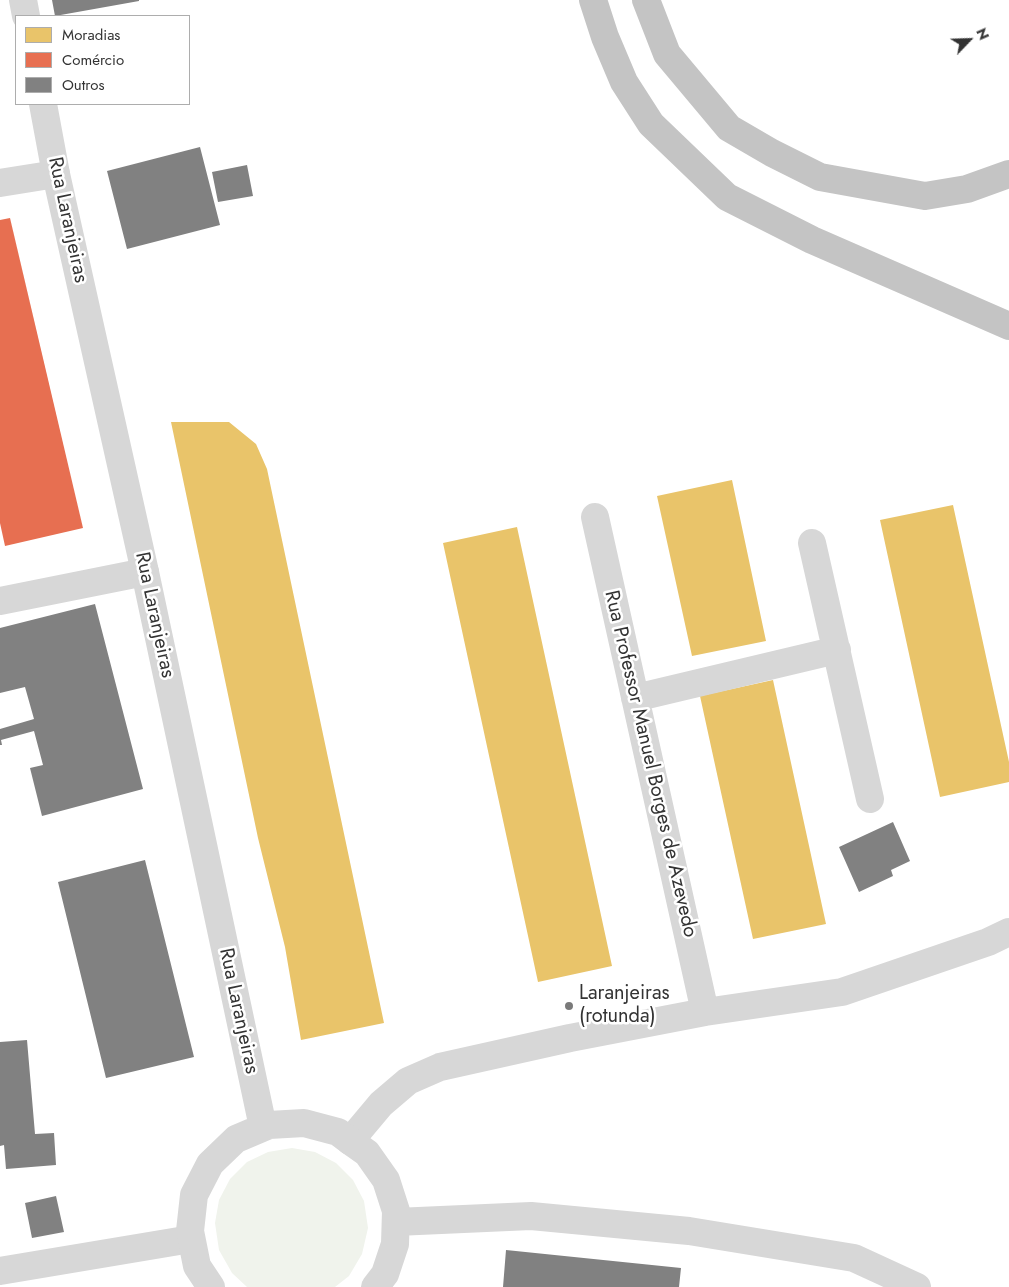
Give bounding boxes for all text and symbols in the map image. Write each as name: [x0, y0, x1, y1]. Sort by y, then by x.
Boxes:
legend: [15, 15, 190, 105]
north arrow: [944, 15, 994, 65]
text: Moradias: [62, 24, 120, 46]
text: N: [971, 25, 994, 43]
text: Comércio: [62, 49, 124, 71]
text: Outros: [62, 74, 104, 96]
street label: Rua Laranjeiras: [42, 155, 92, 285]
street label: Rua Laranjeiras: [129, 550, 179, 680]
street label: Rua Professor Manuel Borges de Azevedo: [598, 588, 702, 940]
street label: Rua Laranjeiras: [213, 946, 263, 1076]
place label: Laranjeiras (rotunda): [579, 982, 670, 1029]
marker: Laranjeiras (rotunda): [563, 1000, 575, 1012]

